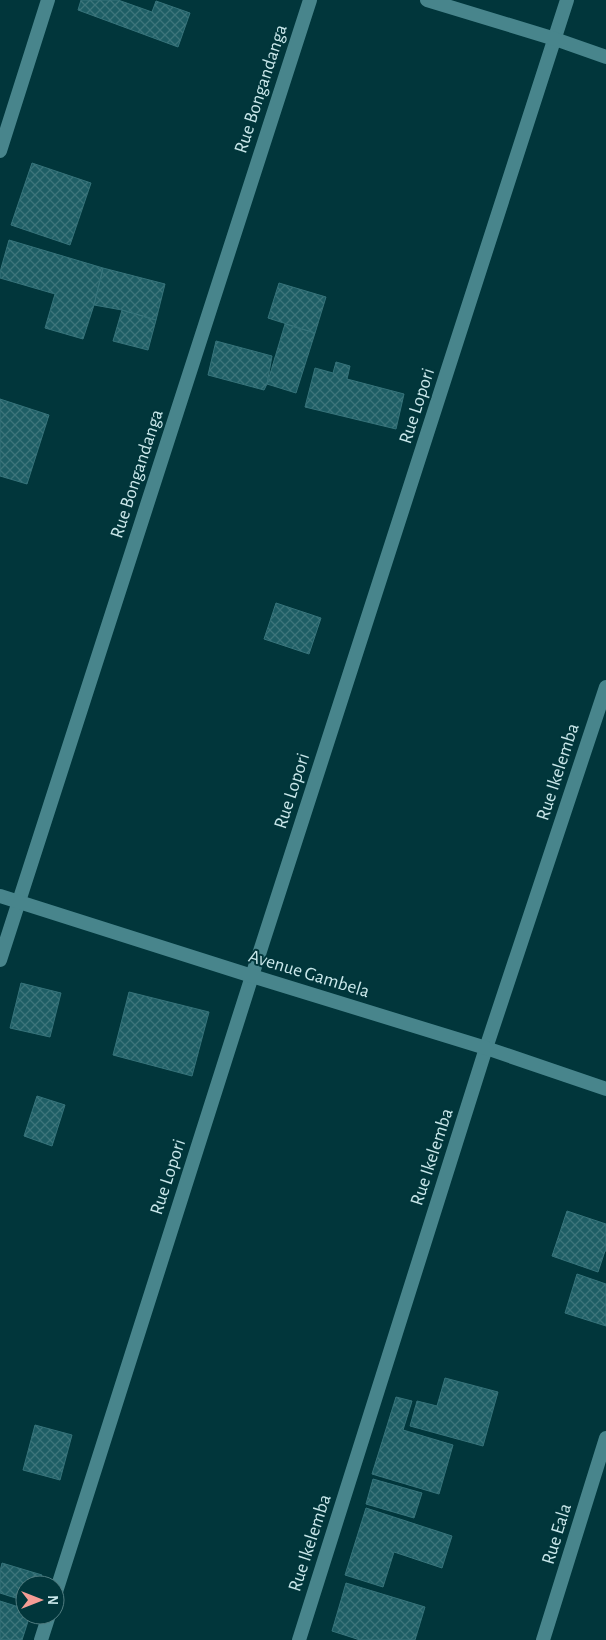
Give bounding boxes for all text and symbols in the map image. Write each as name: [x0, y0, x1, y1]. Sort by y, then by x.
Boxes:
street label: Rue Bongandanga: [231, 22, 291, 156]
street label: Rue Lopori: [396, 366, 438, 446]
street label: Rue Bongandanga: [107, 407, 167, 541]
street label: Rue Ikelemba: [533, 721, 583, 823]
street label: Rue Lopori: [271, 751, 313, 831]
street label: Avenue Gambela: [246, 947, 372, 1001]
street label: Rue Ikelemba: [407, 1106, 457, 1208]
street label: Rue Lopori: [147, 1137, 189, 1217]
street label: Rue Ikelemba: [285, 1492, 335, 1594]
street label: Rue Eala: [539, 1501, 575, 1567]
north arrow: [15, 1575, 65, 1625]
text: N: [45, 1595, 59, 1605]

